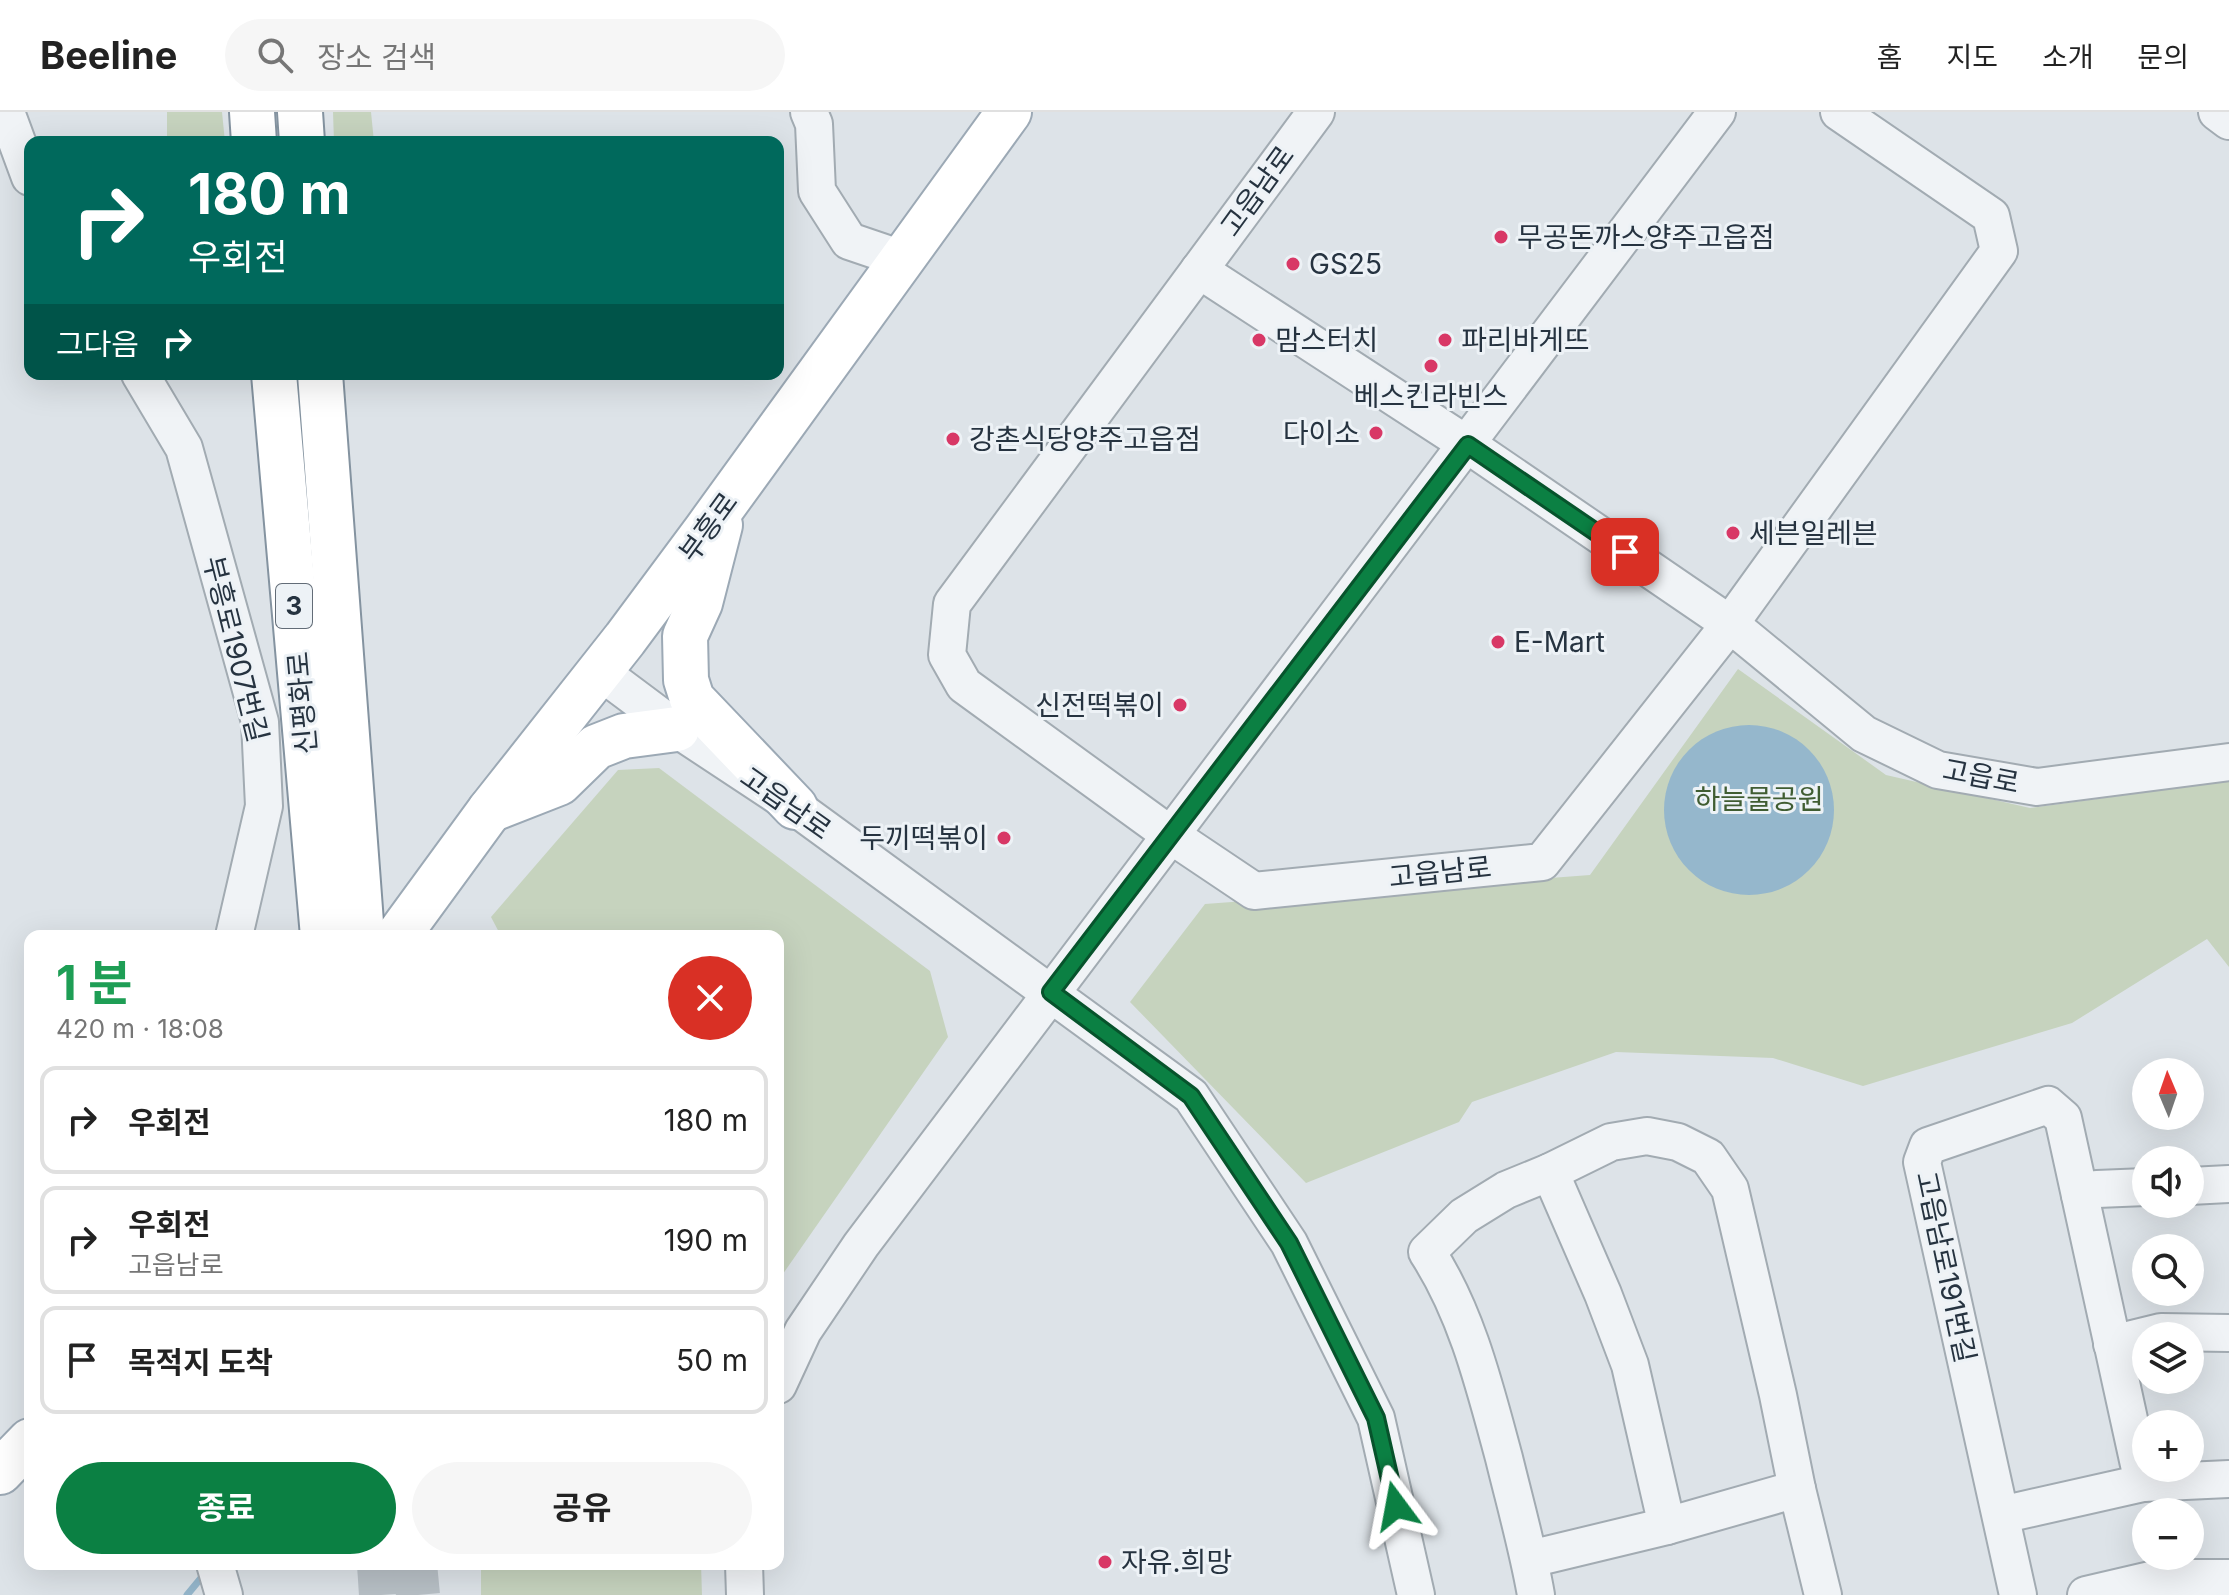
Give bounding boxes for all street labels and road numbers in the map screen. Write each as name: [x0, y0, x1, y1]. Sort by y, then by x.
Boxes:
street label: 고읍남로: [1213, 139, 1301, 243]
street label: 부흥로: [672, 486, 744, 568]
street label: 부흥로1907번길: [196, 552, 276, 746]
road number: 3: [276, 584, 312, 628]
street label: 신평화로: [281, 650, 323, 756]
street label: 고읍로: [1940, 752, 2022, 800]
street label: 고읍남로: [734, 760, 838, 846]
street label: 고읍남로: [1387, 850, 1493, 894]
street label: 고읍남로191번길: [1909, 1168, 1983, 1366]

